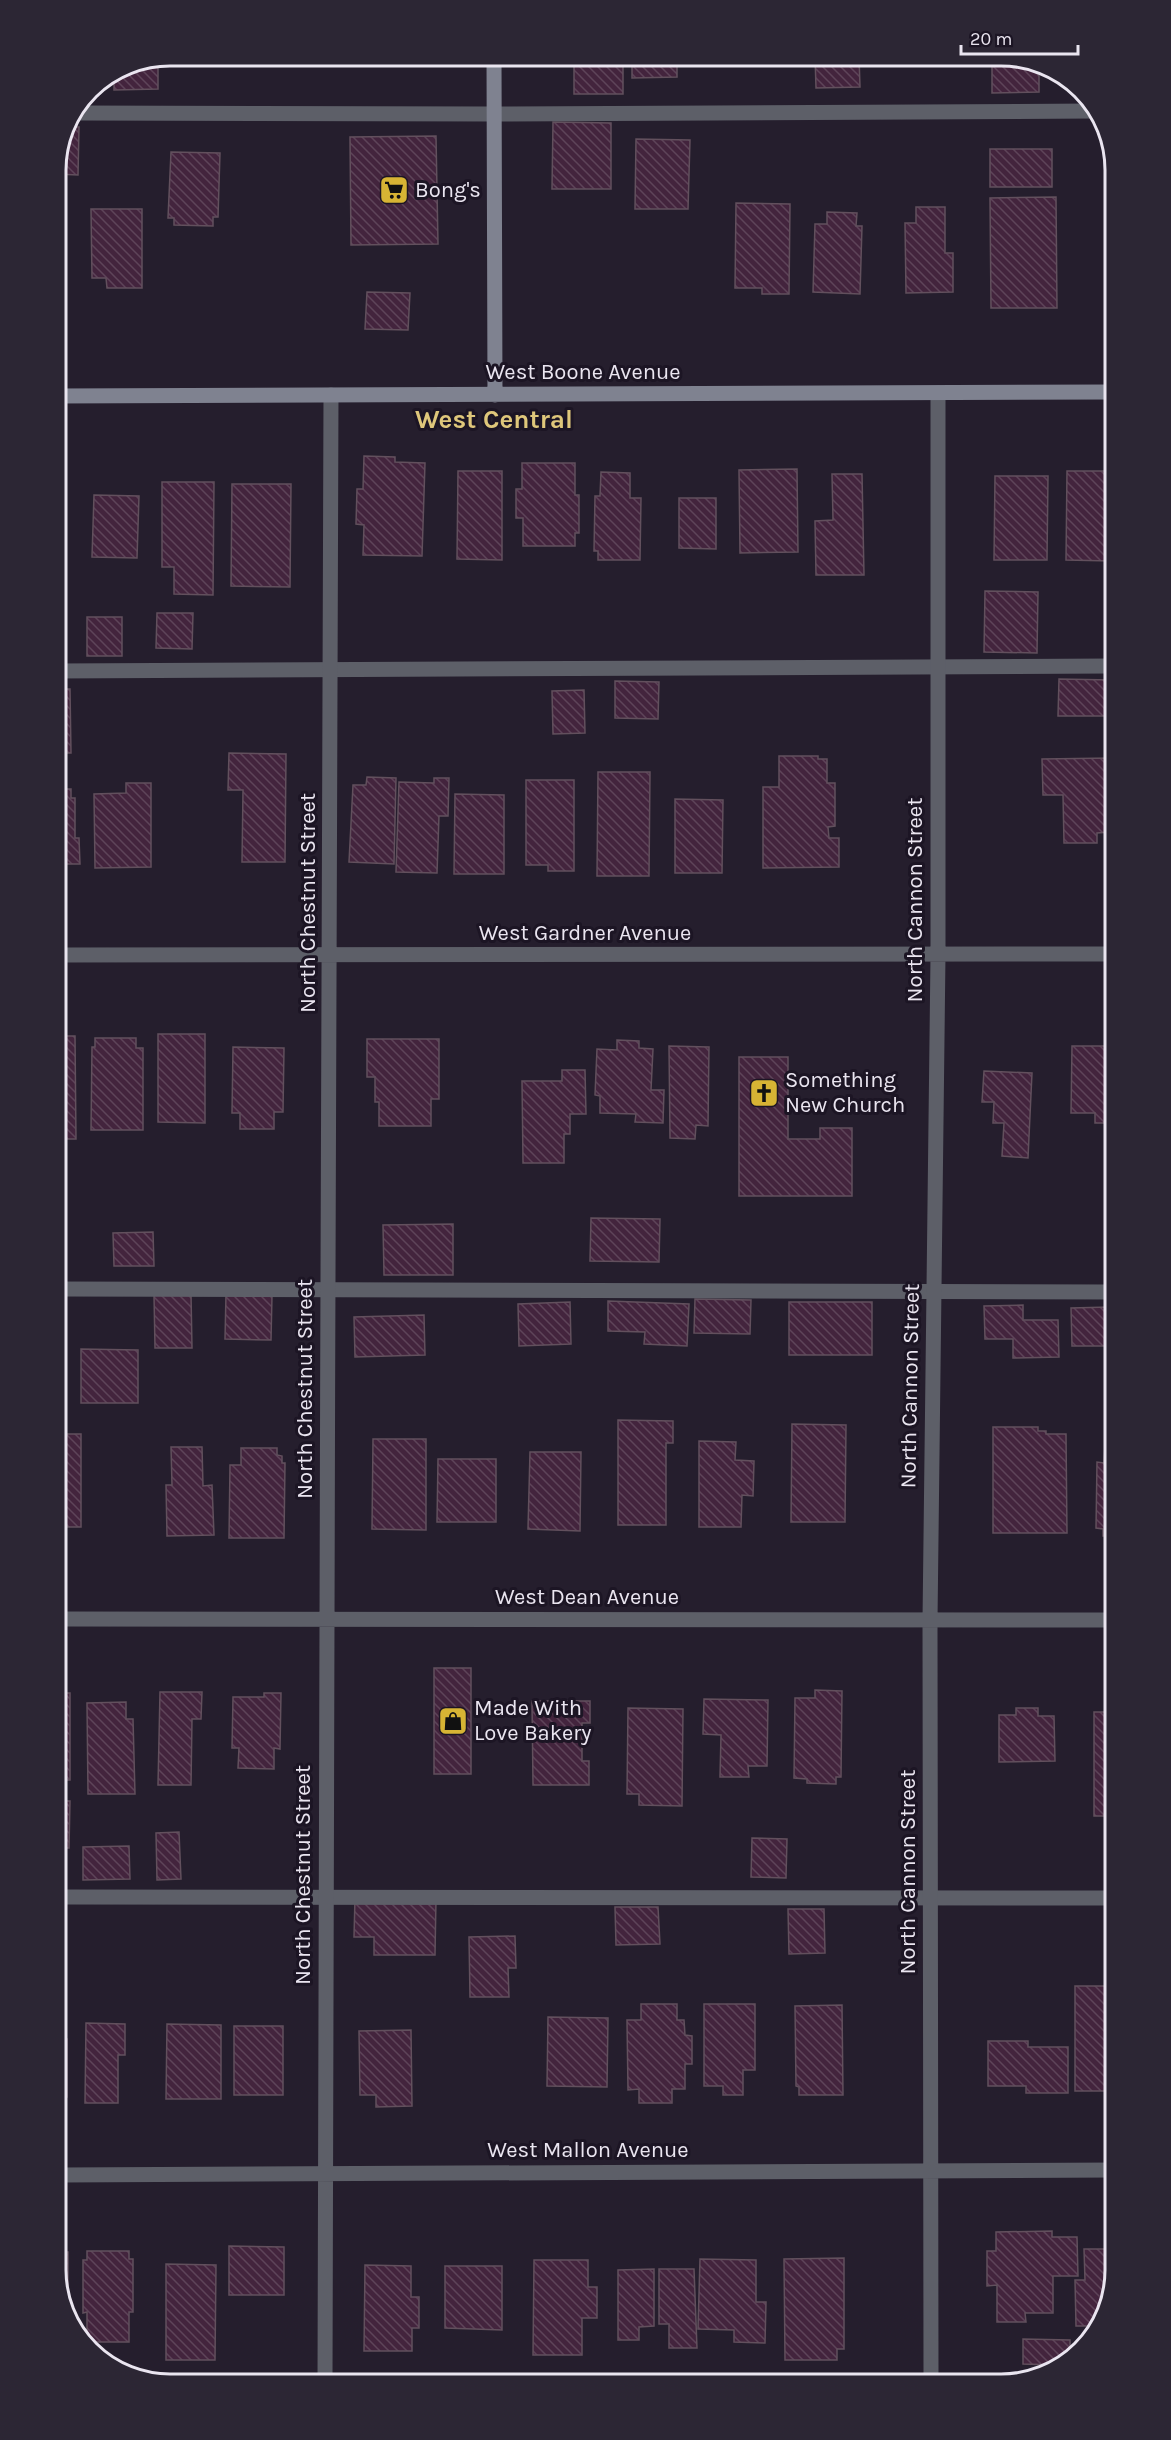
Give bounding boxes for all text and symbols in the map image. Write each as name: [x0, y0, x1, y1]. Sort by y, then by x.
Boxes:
scale bar: [961, 18, 1078, 56]
text: 20 m: [970, 28, 1012, 50]
supermarket icon: Bong's: [378, 174, 410, 206]
place label: Bong's: [415, 177, 481, 203]
street label: West Boone Avenue: [485, 359, 681, 385]
district label: West Central: [415, 404, 573, 435]
street label: North Chestnut Street: [295, 793, 321, 1013]
street label: North Cannon Street: [902, 798, 928, 1002]
street label: West Gardner Avenue: [479, 920, 691, 946]
place label: Something New Church: [785, 1067, 905, 1118]
church icon: Something New Church: [748, 1077, 780, 1109]
street label: North Chestnut Street: [292, 1279, 318, 1499]
street label: North Cannon Street: [895, 1283, 925, 1489]
street label: West Dean Avenue: [495, 1584, 679, 1610]
place label: Made With Love Bakery: [474, 1695, 592, 1746]
shop icon: Made With Love Bakery: [437, 1705, 469, 1737]
street label: North Chestnut Street: [290, 1765, 316, 1985]
street label: North Cannon Street: [895, 1770, 921, 1974]
street label: West Mallon Avenue: [487, 2137, 689, 2163]

